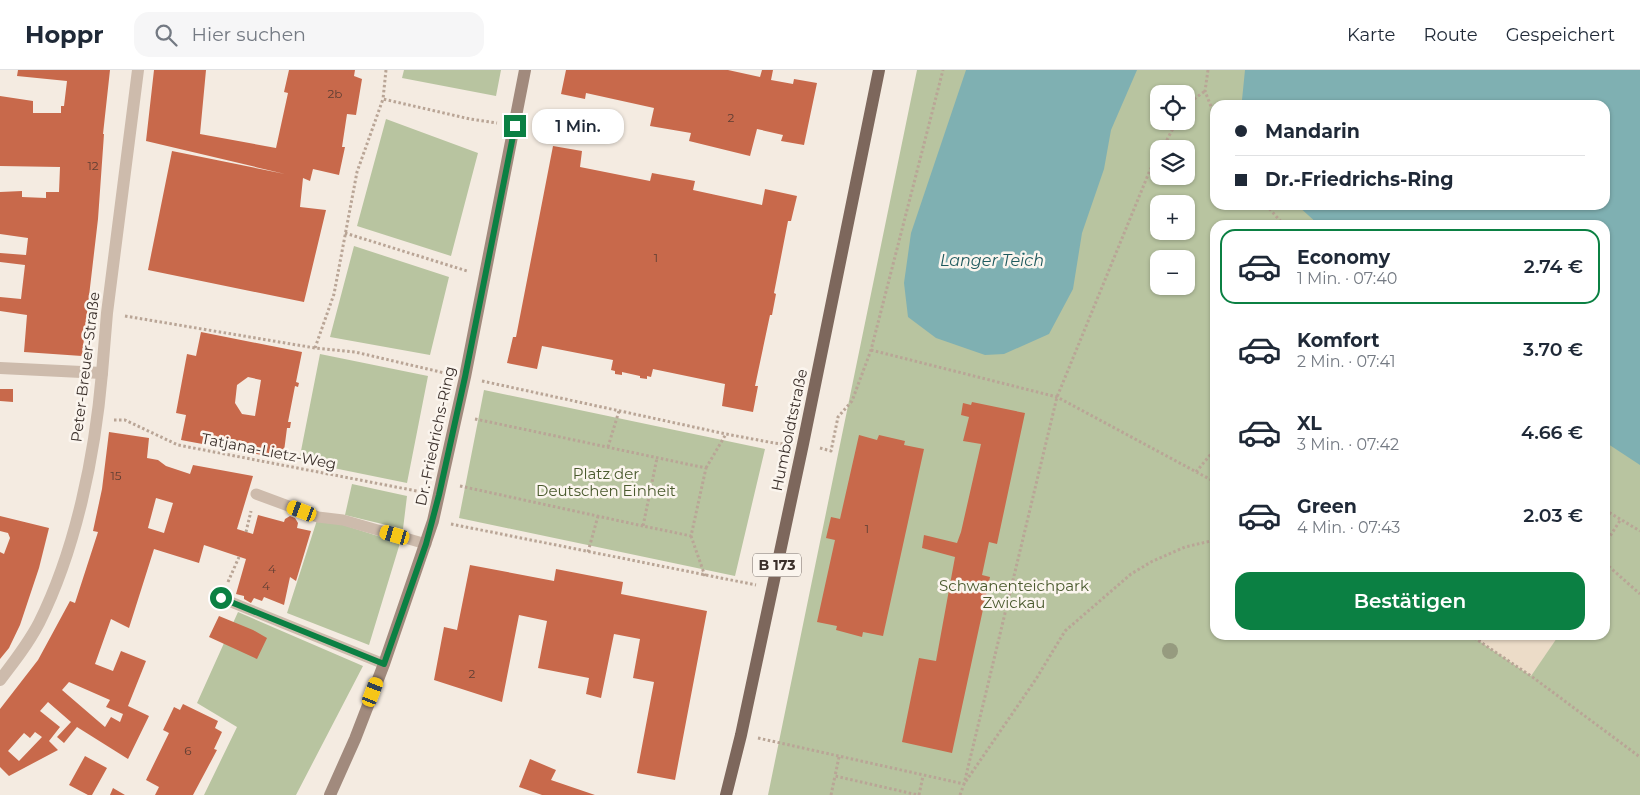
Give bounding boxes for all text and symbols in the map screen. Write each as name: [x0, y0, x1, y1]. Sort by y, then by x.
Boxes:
search box: [134, 12, 484, 57]
text: Hoppr: [25, 20, 104, 49]
icon: search: [152, 21, 180, 49]
text: Hier suchen: [192, 23, 306, 46]
text: Karte: [1347, 24, 1395, 46]
text: Route: [1423, 24, 1478, 46]
text: Gespeichert: [1506, 24, 1615, 46]
map controls: [1150, 85, 1195, 295]
button: locate: [1150, 85, 1195, 130]
house number: 2b: [328, 86, 342, 101]
callout: 1 Min.: [532, 108, 625, 144]
house number: 2: [728, 110, 735, 125]
route end: [504, 115, 526, 137]
text: 1 Min.: [555, 117, 601, 136]
text: Mandarin: [1265, 120, 1360, 143]
button: layers: [1150, 140, 1195, 185]
house number: 12: [87, 158, 99, 173]
text: Dr.-Friedrichs-Ring: [1265, 168, 1454, 191]
button: +: [1150, 195, 1195, 240]
icon: car: [1237, 244, 1282, 289]
text: Economy: [1297, 246, 1390, 269]
house number: 1: [654, 250, 658, 265]
button: −: [1150, 250, 1195, 295]
water label: Langer Teich: [940, 251, 1044, 270]
text: 2.74 €: [1524, 255, 1583, 278]
text: 1 Min. · 07:40: [1297, 269, 1397, 288]
street label: Peter-Breuer-Straße: [66, 291, 104, 443]
icon: car: [1237, 327, 1282, 372]
text: Komfort: [1297, 329, 1379, 352]
text: 3.70 €: [1523, 338, 1583, 361]
text: 2 Min. · 07:41: [1297, 352, 1395, 371]
street label: Dr.-Friedrichs-Ring: [411, 364, 459, 508]
street label: Humboldtstraße: [767, 367, 811, 493]
icon: car: [1237, 410, 1282, 455]
text: XL: [1297, 412, 1322, 435]
text: 4.66 €: [1521, 421, 1583, 444]
street label: Tatjana-Lietz-Weg: [200, 429, 338, 473]
text: 3 Min. · 07:42: [1297, 435, 1399, 454]
park label: Platz der Deutschen Einheit: [536, 464, 676, 500]
house number: 15: [110, 468, 122, 483]
icon: car: [1237, 493, 1282, 538]
text: Green: [1297, 495, 1357, 518]
car: [285, 499, 318, 523]
text: 2.03 €: [1523, 504, 1583, 527]
text: 4 Min. · 07:43: [1297, 518, 1400, 537]
house number: 1: [865, 521, 869, 536]
car: [378, 524, 411, 546]
road number: B 173: [753, 554, 801, 576]
house number: 4: [268, 561, 276, 576]
button: Bestätigen: [1235, 572, 1585, 630]
park label: Schwanenteichpark Zwickau: [939, 576, 1089, 612]
house number: 4: [262, 578, 270, 593]
route start: [210, 587, 232, 609]
house number: 2: [469, 666, 476, 681]
car: [360, 675, 385, 709]
house number: 6: [184, 743, 192, 758]

